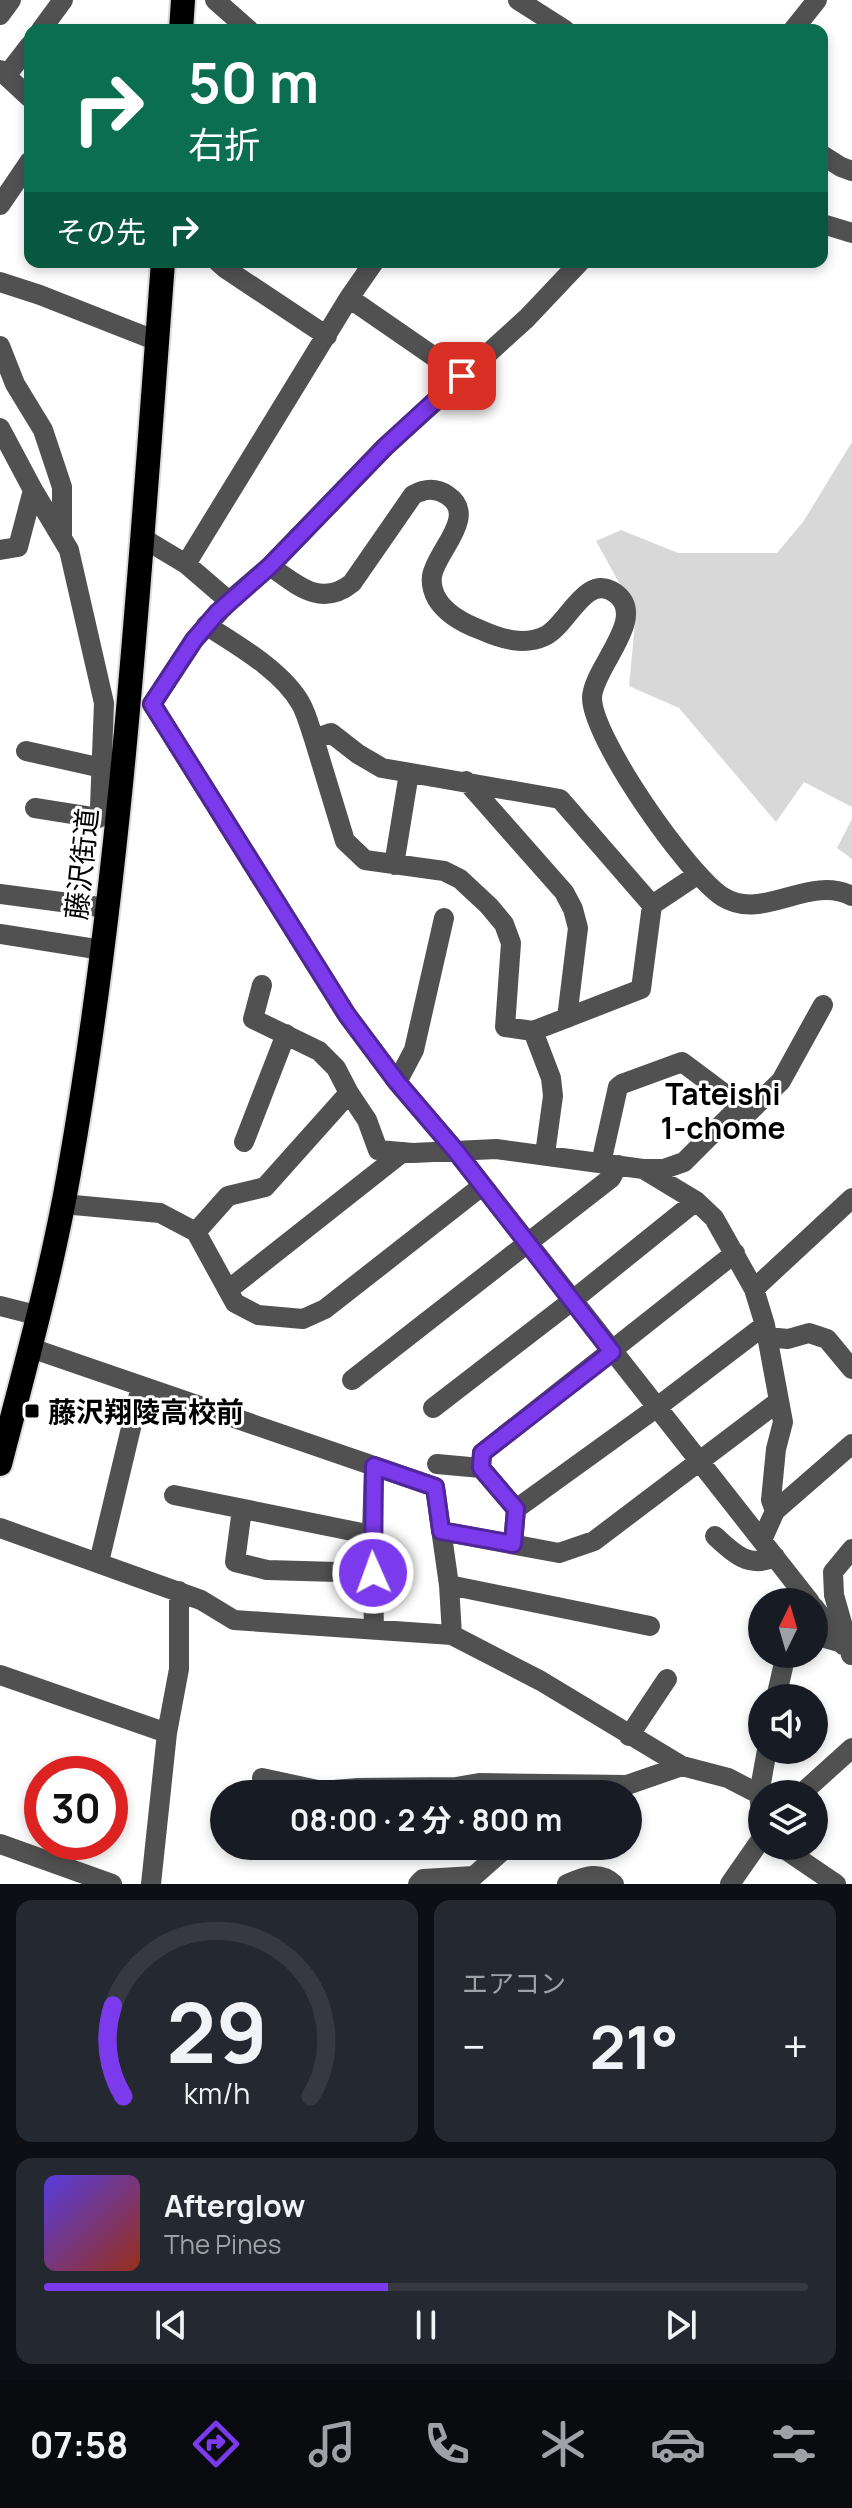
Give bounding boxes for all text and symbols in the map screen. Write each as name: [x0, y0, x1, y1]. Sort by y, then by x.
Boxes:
text: 50 m: [188, 43, 319, 120]
icon: right: [56, 56, 160, 160]
text: 右折: [188, 120, 260, 169]
icon: right: [162, 208, 206, 252]
text: その先: [56, 211, 146, 252]
pin: [428, 342, 496, 410]
icon: arrive: [440, 354, 484, 398]
street label: 藤沢街道: [56, 806, 106, 922]
district label: Tateishi 1-chome: [660, 1073, 786, 1148]
place label: 藤沢翔陵高校前: [48, 1392, 244, 1430]
marker: 藤沢翔陵高校前: [23, 1402, 41, 1420]
position arrow: [331, 1531, 415, 1615]
north arrow: [748, 1588, 828, 1668]
map controls: [748, 1588, 828, 1860]
button: sound: [748, 1684, 828, 1764]
speed limit sign: 30: [24, 1756, 128, 1860]
button: layers: [748, 1780, 828, 1860]
text: 08:00 · 2 分 · 800 m: [290, 1799, 562, 1840]
text: エアコン: [462, 1965, 566, 2001]
text: 29: [166, 1974, 268, 2088]
text: 21°: [590, 2005, 679, 2087]
text: −: [462, 2016, 486, 2076]
text: +: [783, 2016, 808, 2076]
text: km/h: [184, 2074, 250, 2113]
text: Afterglow: [164, 2185, 305, 2226]
text: The Pines: [164, 2226, 281, 2262]
icon: previous: [149, 2303, 193, 2347]
icon: pause: [404, 2303, 448, 2347]
icon: next: [659, 2303, 703, 2347]
icon: directions: [188, 2416, 244, 2472]
icon: music: [304, 2416, 360, 2472]
icon: phone: [419, 2416, 475, 2472]
icon: climate: [535, 2416, 591, 2472]
icon: car: [650, 2416, 706, 2472]
icon: filters: [766, 2416, 822, 2472]
text: 07:58: [30, 2420, 128, 2469]

